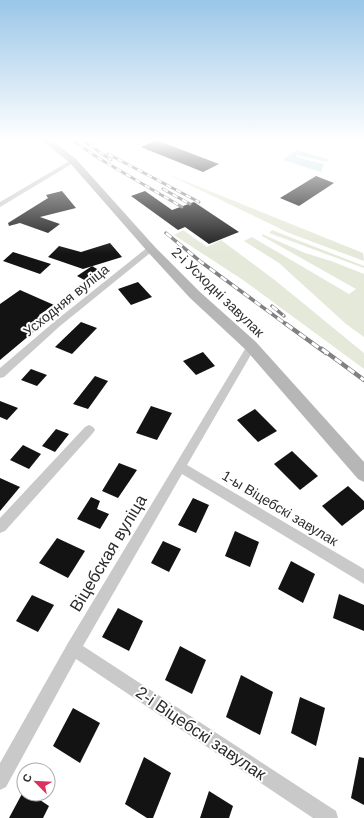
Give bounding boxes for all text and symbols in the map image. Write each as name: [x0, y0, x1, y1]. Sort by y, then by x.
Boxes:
street label: 2-і Усходні завулак: [169, 244, 268, 341]
street label: Усходняя вуліца: [20, 261, 112, 339]
street label: 1-ы Віцебскі завулак: [219, 467, 342, 549]
street label: Віцебская вуліца: [66, 491, 151, 615]
street label: 2-і Віцебскі завулак: [132, 683, 270, 784]
north arrow: [16, 762, 56, 802]
text: С: [20, 772, 34, 784]

